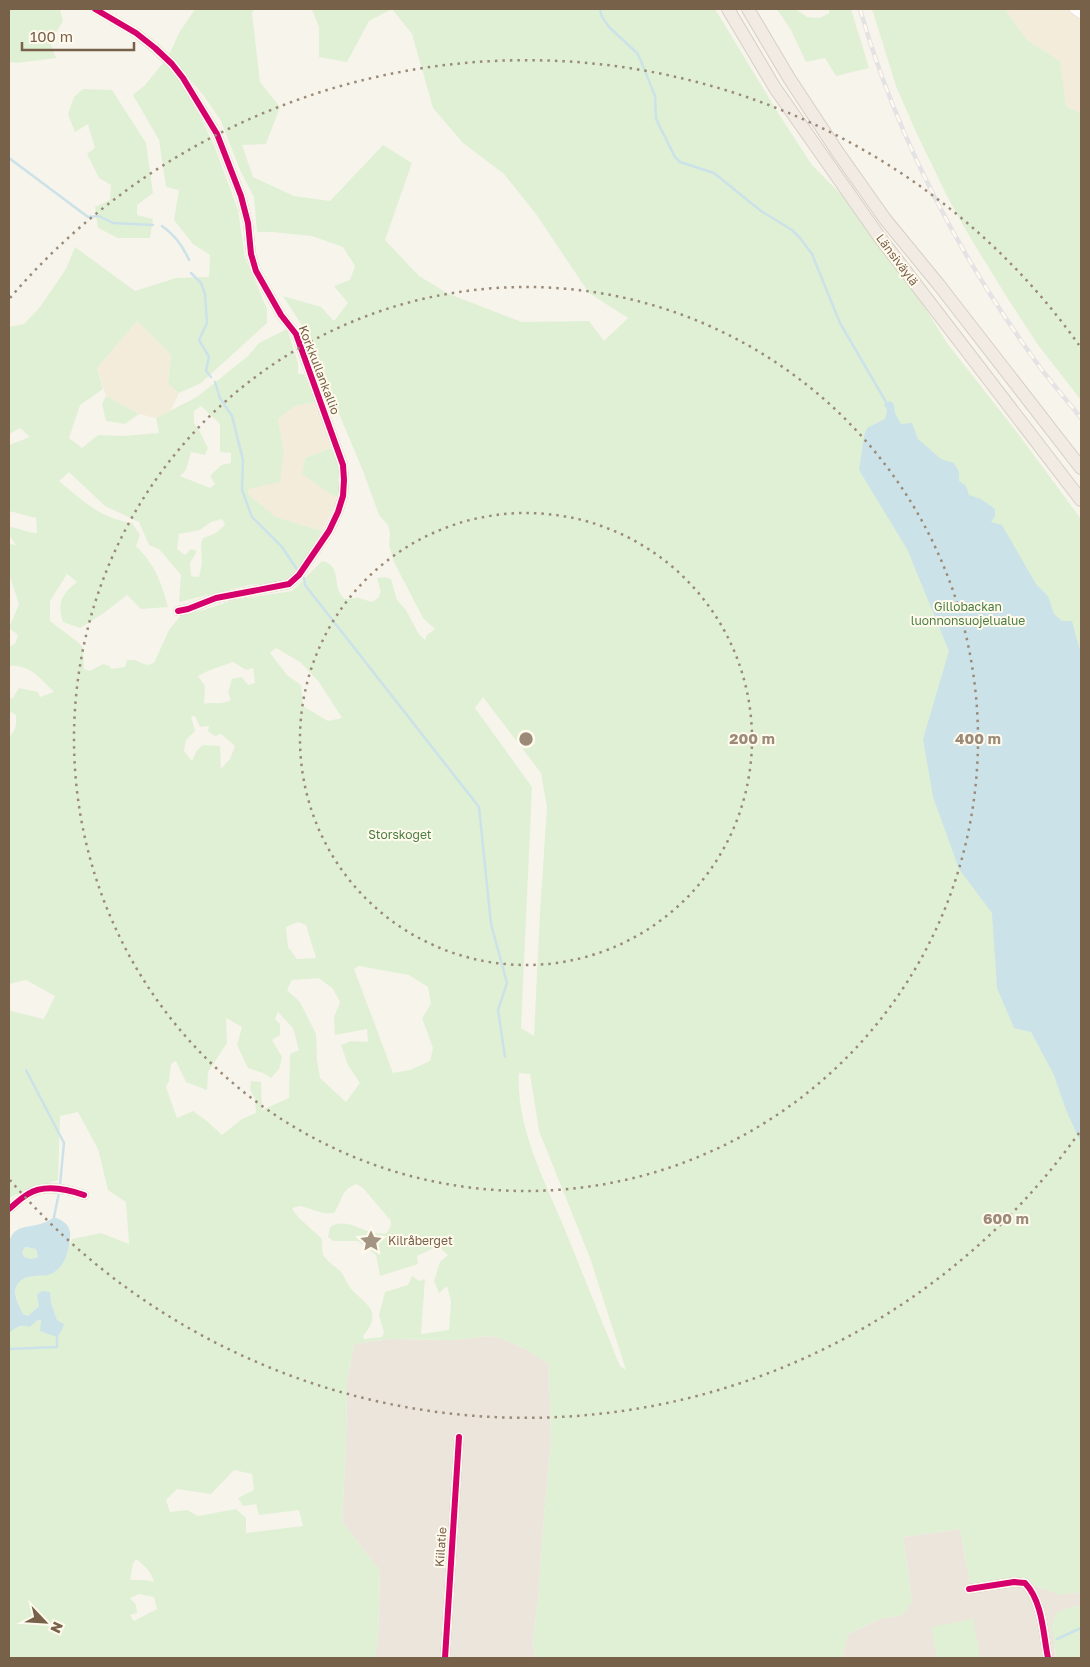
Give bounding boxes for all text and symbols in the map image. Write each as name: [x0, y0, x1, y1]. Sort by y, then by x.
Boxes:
scale bar: [22, 20, 135, 52]
text: 100 m: [30, 27, 73, 45]
street label: Länsiväylä: [873, 231, 922, 289]
street label: Korkkullankallio: [296, 323, 343, 416]
park label: Gillobackan luonnonsuojelualue: [911, 599, 1025, 628]
text: 200 m: [729, 729, 775, 747]
text: 400 m: [955, 729, 1001, 747]
centre of rings: [517, 730, 535, 748]
park label: Storskoget: [368, 827, 432, 842]
text: 600 m: [983, 1209, 1029, 1227]
place icon: Kilråberget: [358, 1228, 384, 1254]
place label: Kilråberget: [388, 1233, 453, 1248]
street label: Kiilatie: [432, 1526, 449, 1568]
north arrow: [20, 1597, 70, 1647]
text: N: [47, 1619, 67, 1636]

